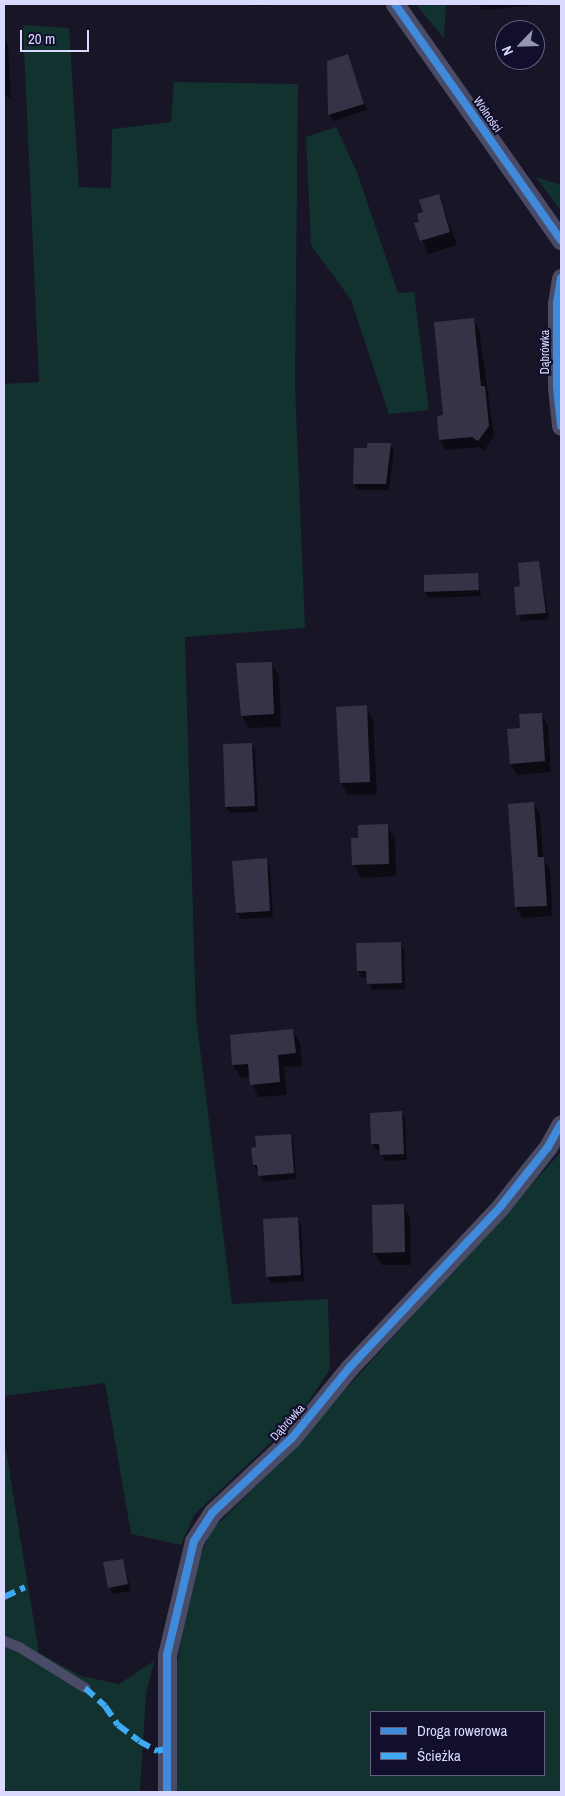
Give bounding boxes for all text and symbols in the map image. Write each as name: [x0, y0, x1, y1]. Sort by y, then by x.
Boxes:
scale bar: [22, 20, 91, 52]
north arrow: [495, 20, 545, 70]
text: 20 m: [28, 28, 55, 49]
text: N: [497, 43, 517, 58]
street label: Wolności: [470, 94, 504, 136]
street label: Dąbrówka: [539, 330, 553, 374]
street label: Dąbrówka: [268, 1402, 308, 1444]
legend: [370, 1711, 545, 1776]
text: Droga rowerowa: [417, 1720, 507, 1741]
text: Ścieżka: [417, 1745, 461, 1766]

